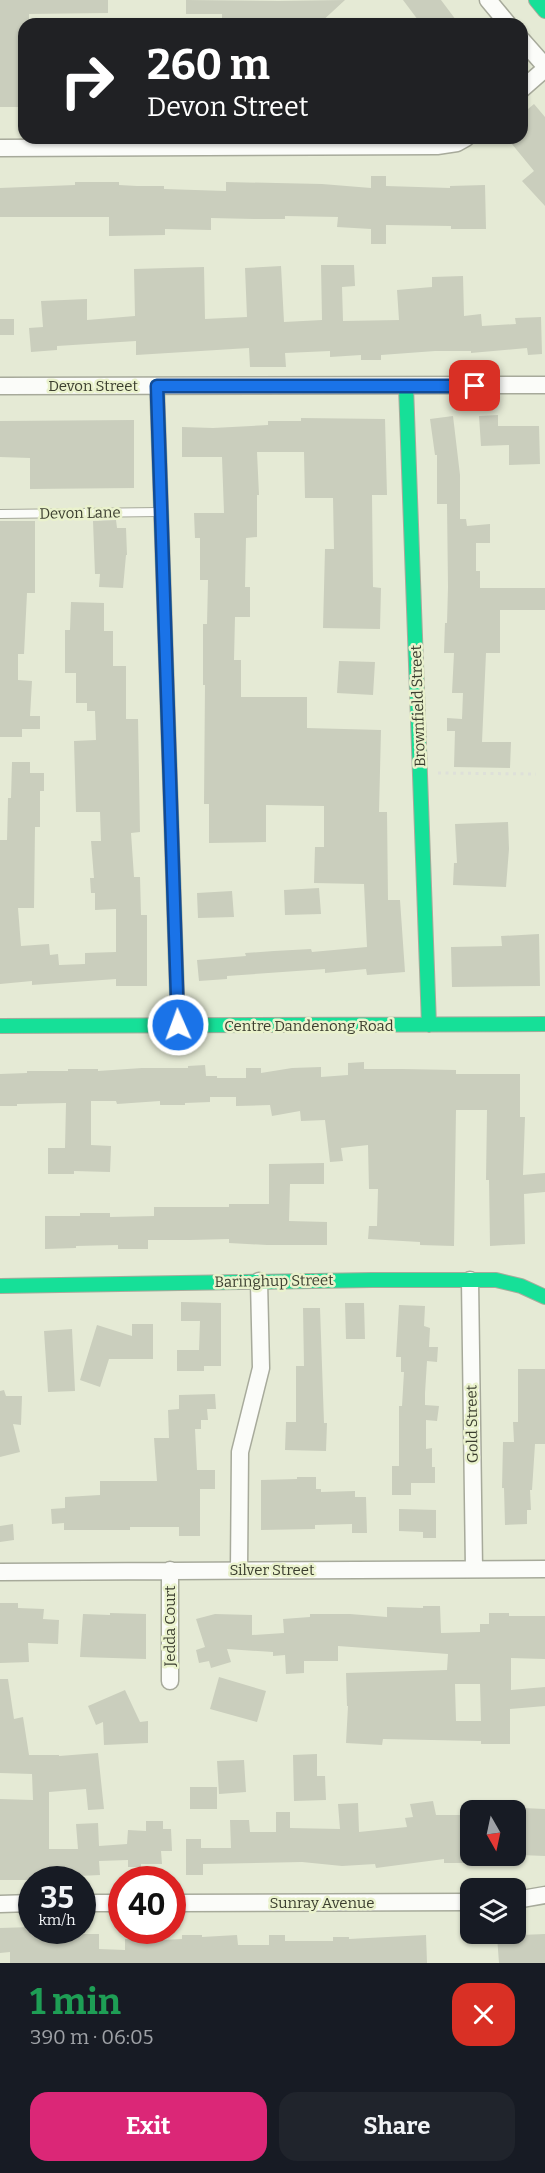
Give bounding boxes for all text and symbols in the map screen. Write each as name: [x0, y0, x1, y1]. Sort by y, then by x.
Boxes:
text: 260 m: [147, 40, 270, 90]
icon: right: [48, 42, 126, 120]
text: Devon Street: [147, 91, 308, 123]
pin: [449, 360, 500, 411]
icon: arrive: [458, 369, 491, 402]
street label: Devon Street: [48, 377, 138, 395]
street label: Devon Lane: [39, 503, 121, 523]
street label: Brownfield Street: [407, 644, 429, 767]
position arrow: [146, 993, 210, 1057]
street label: Centre Dandenong Road: [224, 1017, 394, 1035]
street label: Baringhup Street: [214, 1271, 334, 1291]
street label: Gold Street: [462, 1384, 482, 1463]
street label: Silver Street: [230, 1561, 315, 1579]
street label: Jedda Court: [161, 1585, 179, 1668]
north arrow: [460, 1800, 526, 1866]
map controls: [460, 1800, 526, 1944]
speed limit sign: 40: [108, 1866, 186, 1944]
button: layers: [460, 1878, 526, 1944]
text: 35: [40, 1880, 74, 1916]
street label: Sunray Avenue: [269, 1894, 375, 1912]
text: km/h: [38, 1911, 76, 1929]
text: 1 min: [30, 1980, 121, 2024]
button: close: [452, 1983, 515, 2046]
text: 390 m · 06:05: [30, 2025, 154, 2049]
button: Exit: [30, 2092, 267, 2161]
button: Share: [279, 2092, 515, 2161]

